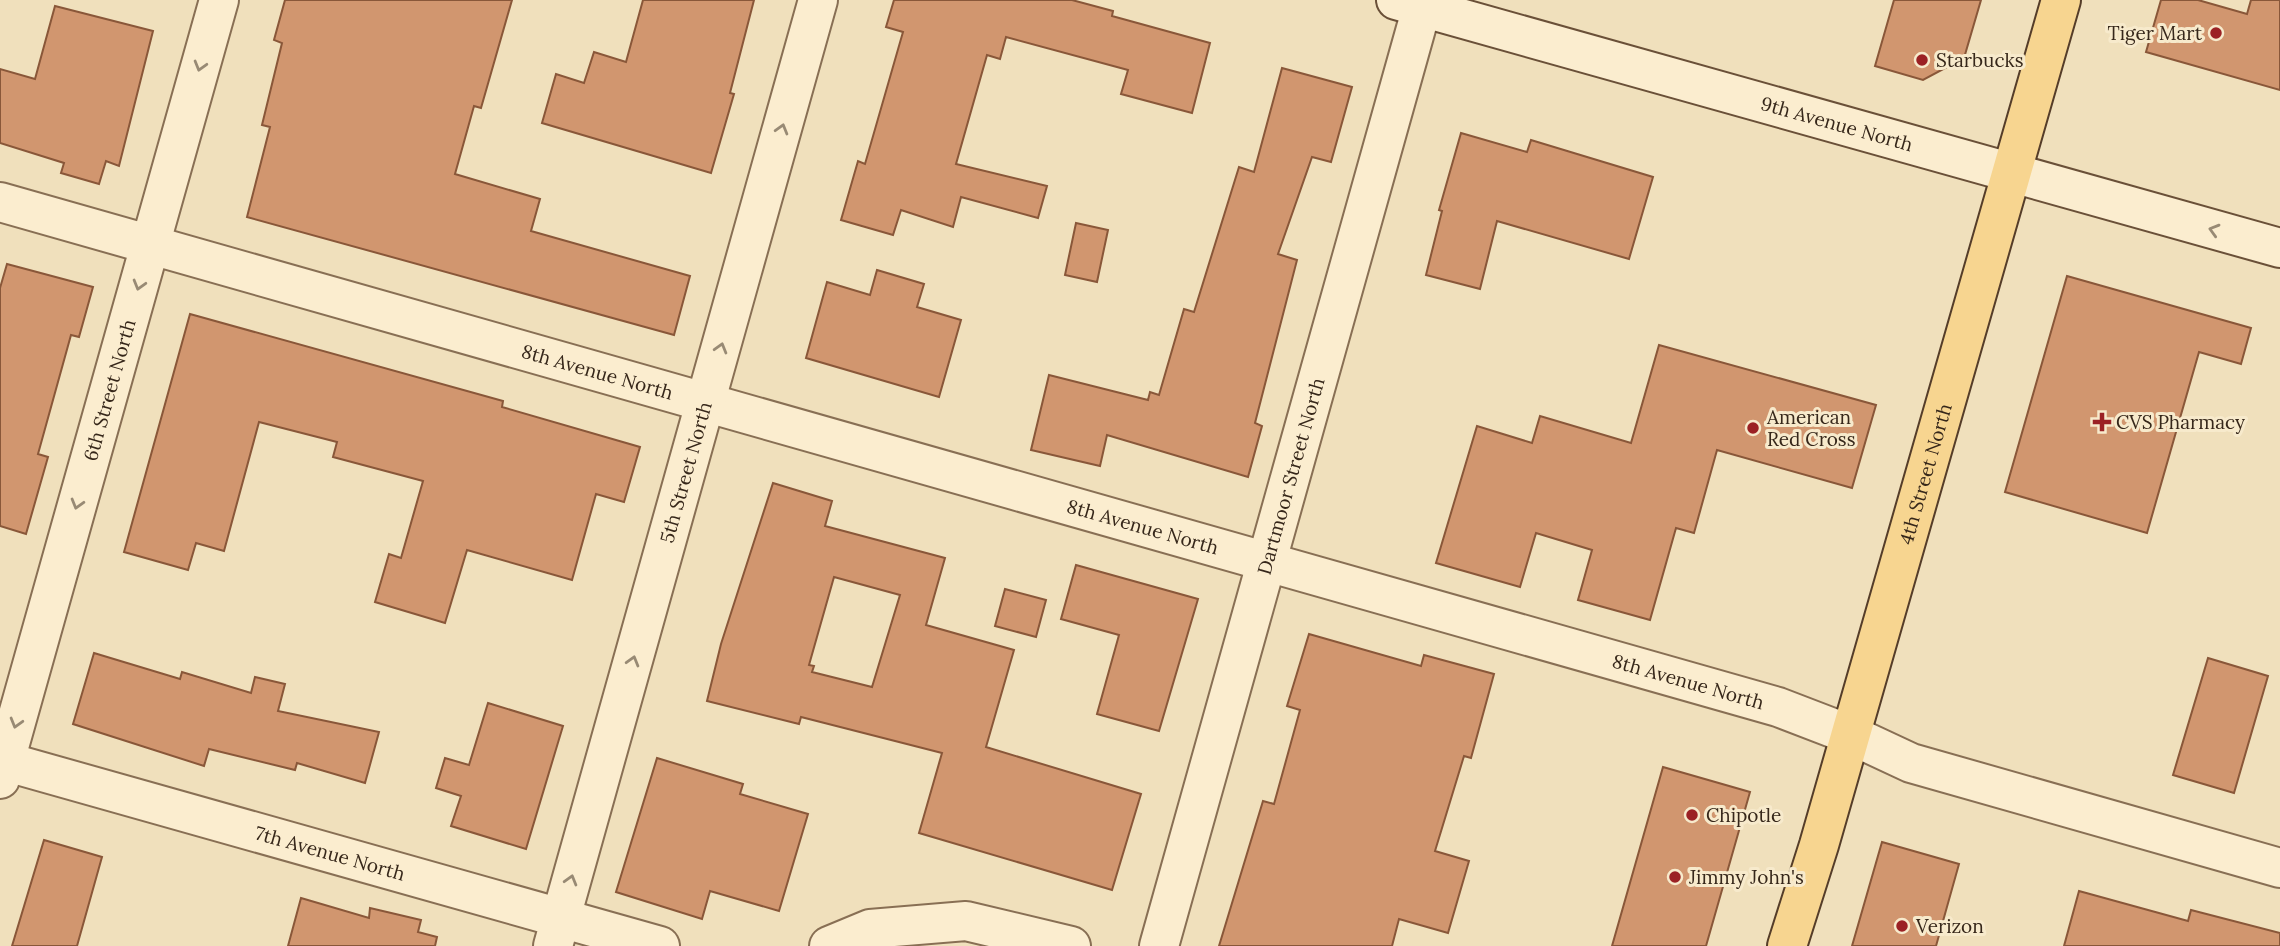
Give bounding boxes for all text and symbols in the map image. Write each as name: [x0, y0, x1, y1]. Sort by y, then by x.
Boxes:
place label: Tiger Mart: [2108, 21, 2203, 45]
marker: Tiger Mart: [2208, 25, 2224, 41]
place label: Starbucks: [1936, 48, 2024, 72]
marker: Starbucks: [1914, 52, 1930, 68]
one-way arrow: [194, 60, 209, 72]
street label: 9th Avenue North: [1758, 91, 1916, 156]
one-way arrow: [774, 123, 788, 135]
one-way arrow: [2208, 224, 2220, 238]
one-way arrow: [133, 279, 147, 291]
street label: 6th Street North: [78, 316, 141, 464]
street label: 8th Avenue North: [519, 339, 676, 405]
one-way arrow: [712, 342, 727, 354]
street label: Dartmoor Street North: [1252, 375, 1330, 577]
street label: 5th Street North: [655, 399, 717, 546]
street label: 4th Street North: [1894, 401, 1957, 547]
place label: American Red Cross: [1766, 405, 1856, 451]
place label: CVS Pharmacy: [2116, 410, 2245, 434]
marker: CVS Pharmacy: [2094, 414, 2110, 430]
marker: American Red Cross: [1745, 420, 1761, 436]
street label: 8th Avenue North: [1064, 494, 1221, 560]
one-way arrow: [71, 498, 86, 510]
street label: 8th Avenue North: [1610, 649, 1767, 714]
one-way arrow: [624, 655, 639, 667]
one-way arrow: [10, 717, 24, 729]
place label: Chipotle: [1706, 803, 1781, 827]
marker: Chipotle: [1684, 807, 1700, 823]
street label: 7th Avenue North: [252, 821, 408, 886]
place label: Jimmy John's: [1688, 865, 1804, 889]
marker: Jimmy John's: [1667, 869, 1683, 885]
one-way arrow: [563, 875, 577, 887]
place label: Verizon: [1915, 914, 1984, 938]
marker: Verizon: [1894, 918, 1910, 934]

